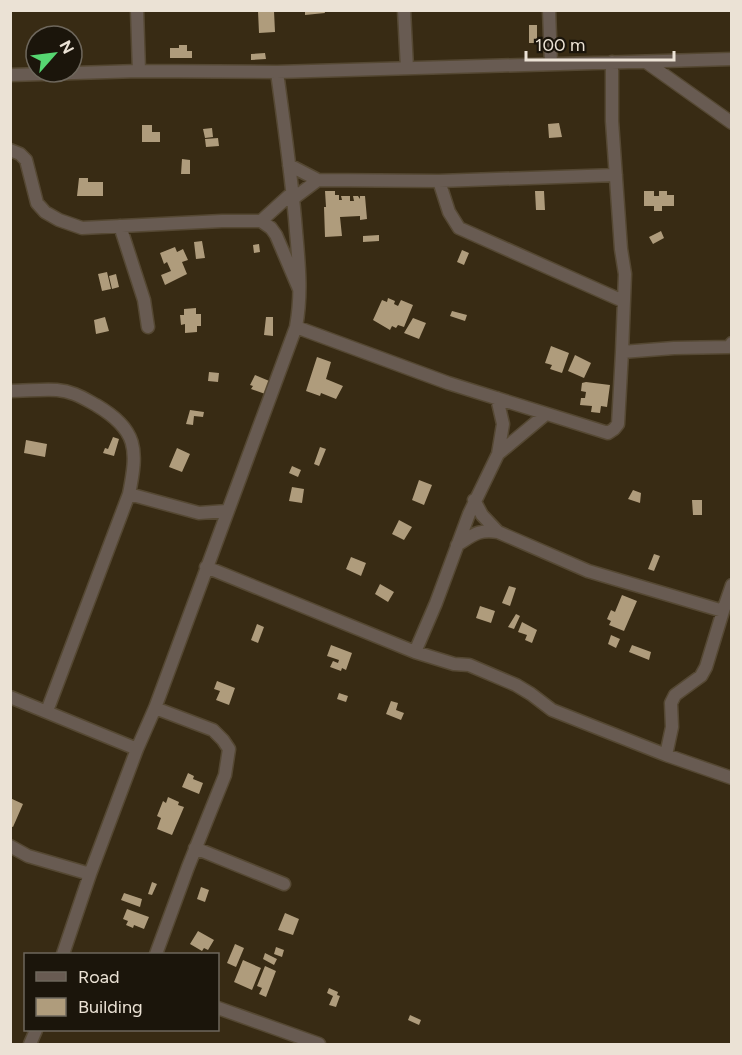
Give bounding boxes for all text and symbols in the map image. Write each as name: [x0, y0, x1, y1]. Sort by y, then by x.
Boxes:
north arrow: [24, 24, 84, 84]
scale bar: [526, 24, 674, 62]
text: 100 m: [535, 34, 585, 56]
text: N: [56, 37, 78, 57]
legend: [24, 953, 219, 1031]
text: Road: [78, 966, 119, 988]
text: Building: [78, 996, 143, 1018]

